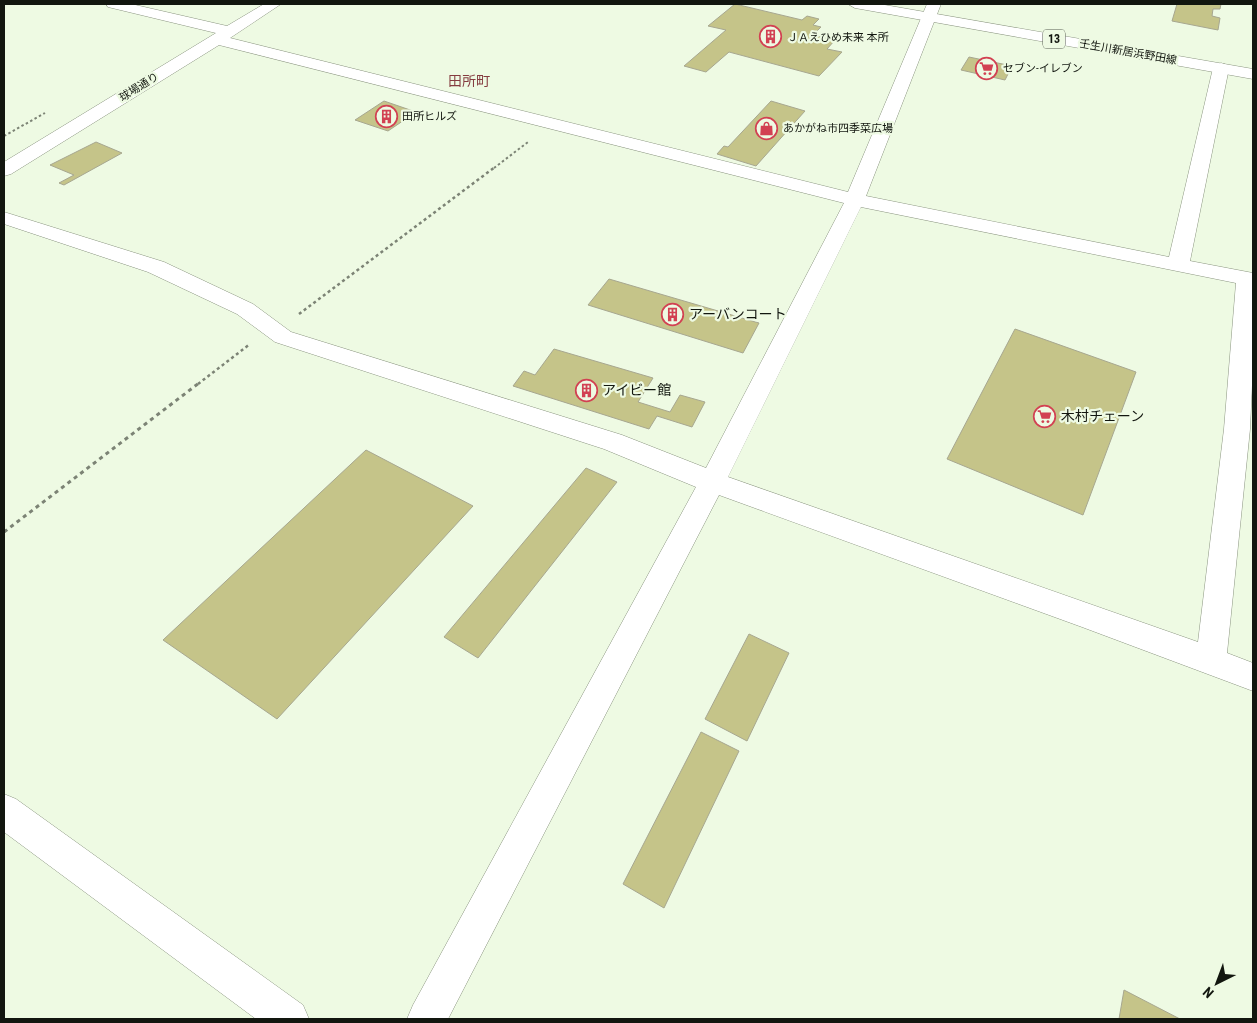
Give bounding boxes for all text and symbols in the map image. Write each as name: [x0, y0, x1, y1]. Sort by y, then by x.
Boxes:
building icon: ＪＡえひめ未来 本所: [759, 25, 783, 49]
road number: 13: [1043, 30, 1065, 48]
place label: ＪＡえひめ未来 本所: [787, 31, 890, 44]
street label: 壬生川新居浜野田線: [1078, 37, 1178, 67]
supermarket icon: セブン-イレブン: [975, 56, 999, 80]
place label: セブン-イレブン: [1003, 62, 1083, 75]
street label: 球場通り: [117, 70, 161, 104]
district label: 田所町: [448, 73, 490, 89]
building icon: 田所ヒルズ: [374, 104, 398, 128]
place label: 田所ヒルズ: [402, 110, 457, 123]
shop icon: あかがね市四季菜広場: [755, 116, 779, 140]
place label: あかがね市四季菜広場: [783, 122, 893, 135]
building icon: アーバンコート: [661, 302, 685, 326]
place label: アーバンコート: [689, 306, 787, 322]
building icon: アイビー館: [574, 378, 598, 402]
place label: アイビー館: [602, 382, 671, 398]
supermarket icon: 木村チェーン: [1033, 404, 1057, 428]
place label: 木村チェーン: [1061, 408, 1144, 424]
north arrow: [1192, 958, 1242, 1008]
text: N: [1200, 984, 1217, 1001]

